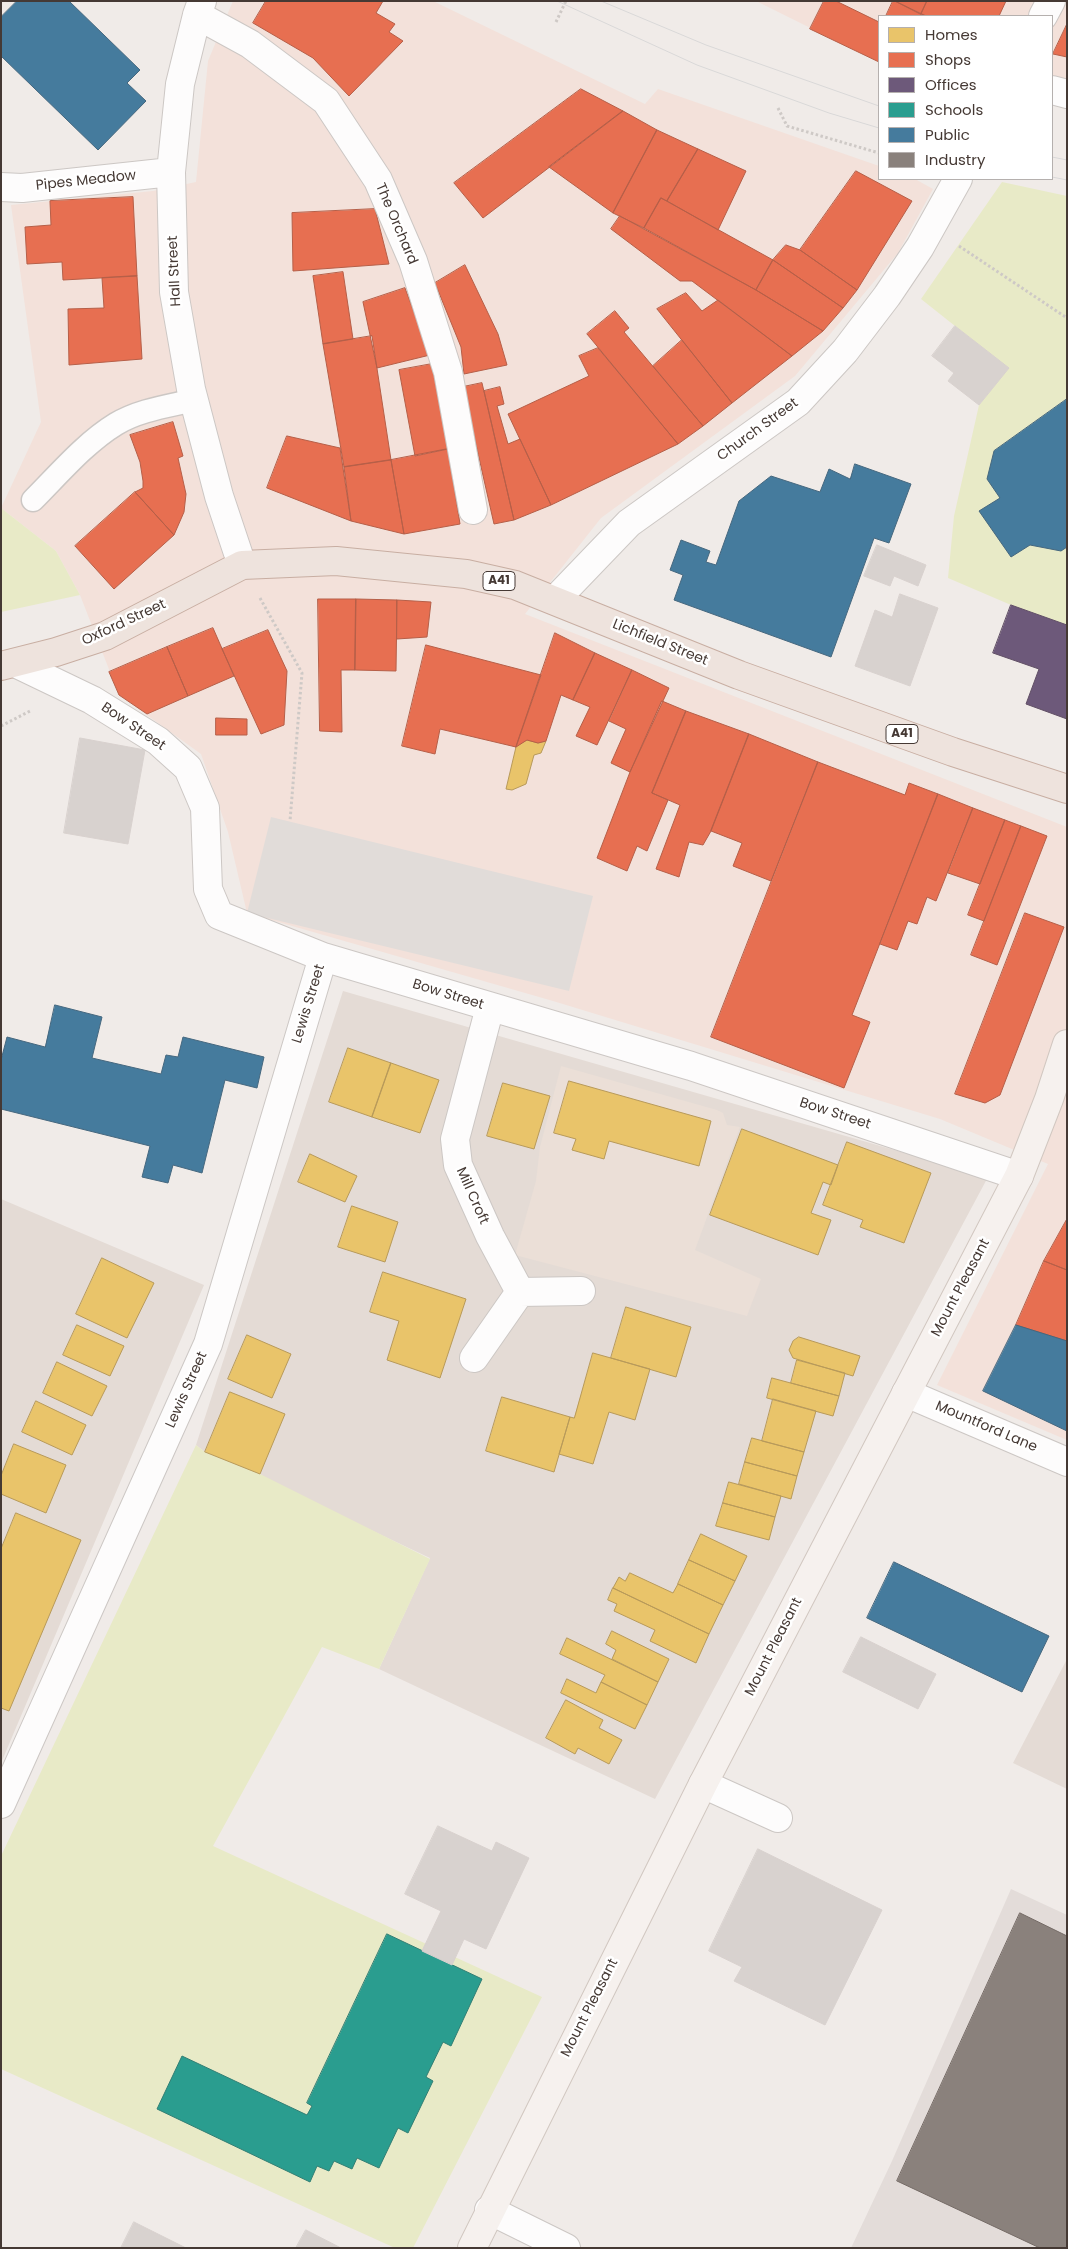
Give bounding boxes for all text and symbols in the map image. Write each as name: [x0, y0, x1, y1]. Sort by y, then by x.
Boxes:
legend: [878, 15, 1053, 180]
text: Homes: [925, 24, 978, 45]
text: Shops: [925, 49, 971, 70]
text: Offices: [925, 74, 977, 95]
text: Schools: [925, 99, 983, 120]
text: Public: [925, 124, 970, 145]
text: Industry: [925, 149, 985, 170]
street label: Pipes Meadow: [35, 167, 137, 195]
street label: The Orchard: [371, 181, 421, 267]
street label: Hall Street: [165, 235, 185, 307]
street label: Church Street: [714, 395, 802, 465]
road number: A41: [483, 572, 515, 590]
street label: Oxford Street: [79, 596, 169, 650]
street label: Lichfield Street: [610, 616, 710, 670]
street label: Bow Street: [98, 699, 168, 755]
road number: A41: [886, 724, 918, 744]
street label: Lewis Street: [289, 962, 329, 1046]
street label: Bow Street: [410, 976, 486, 1014]
street label: Bow Street: [797, 1095, 873, 1133]
street label: Mill Croft: [452, 1165, 492, 1227]
street label: Mount Pleasant: [928, 1236, 994, 1340]
street label: Lewis Street: [163, 1349, 211, 1431]
street label: Mountford Lane: [932, 1398, 1040, 1456]
street label: Mount Pleasant: [742, 1595, 806, 1699]
street label: Mount Pleasant: [558, 1956, 622, 2060]

